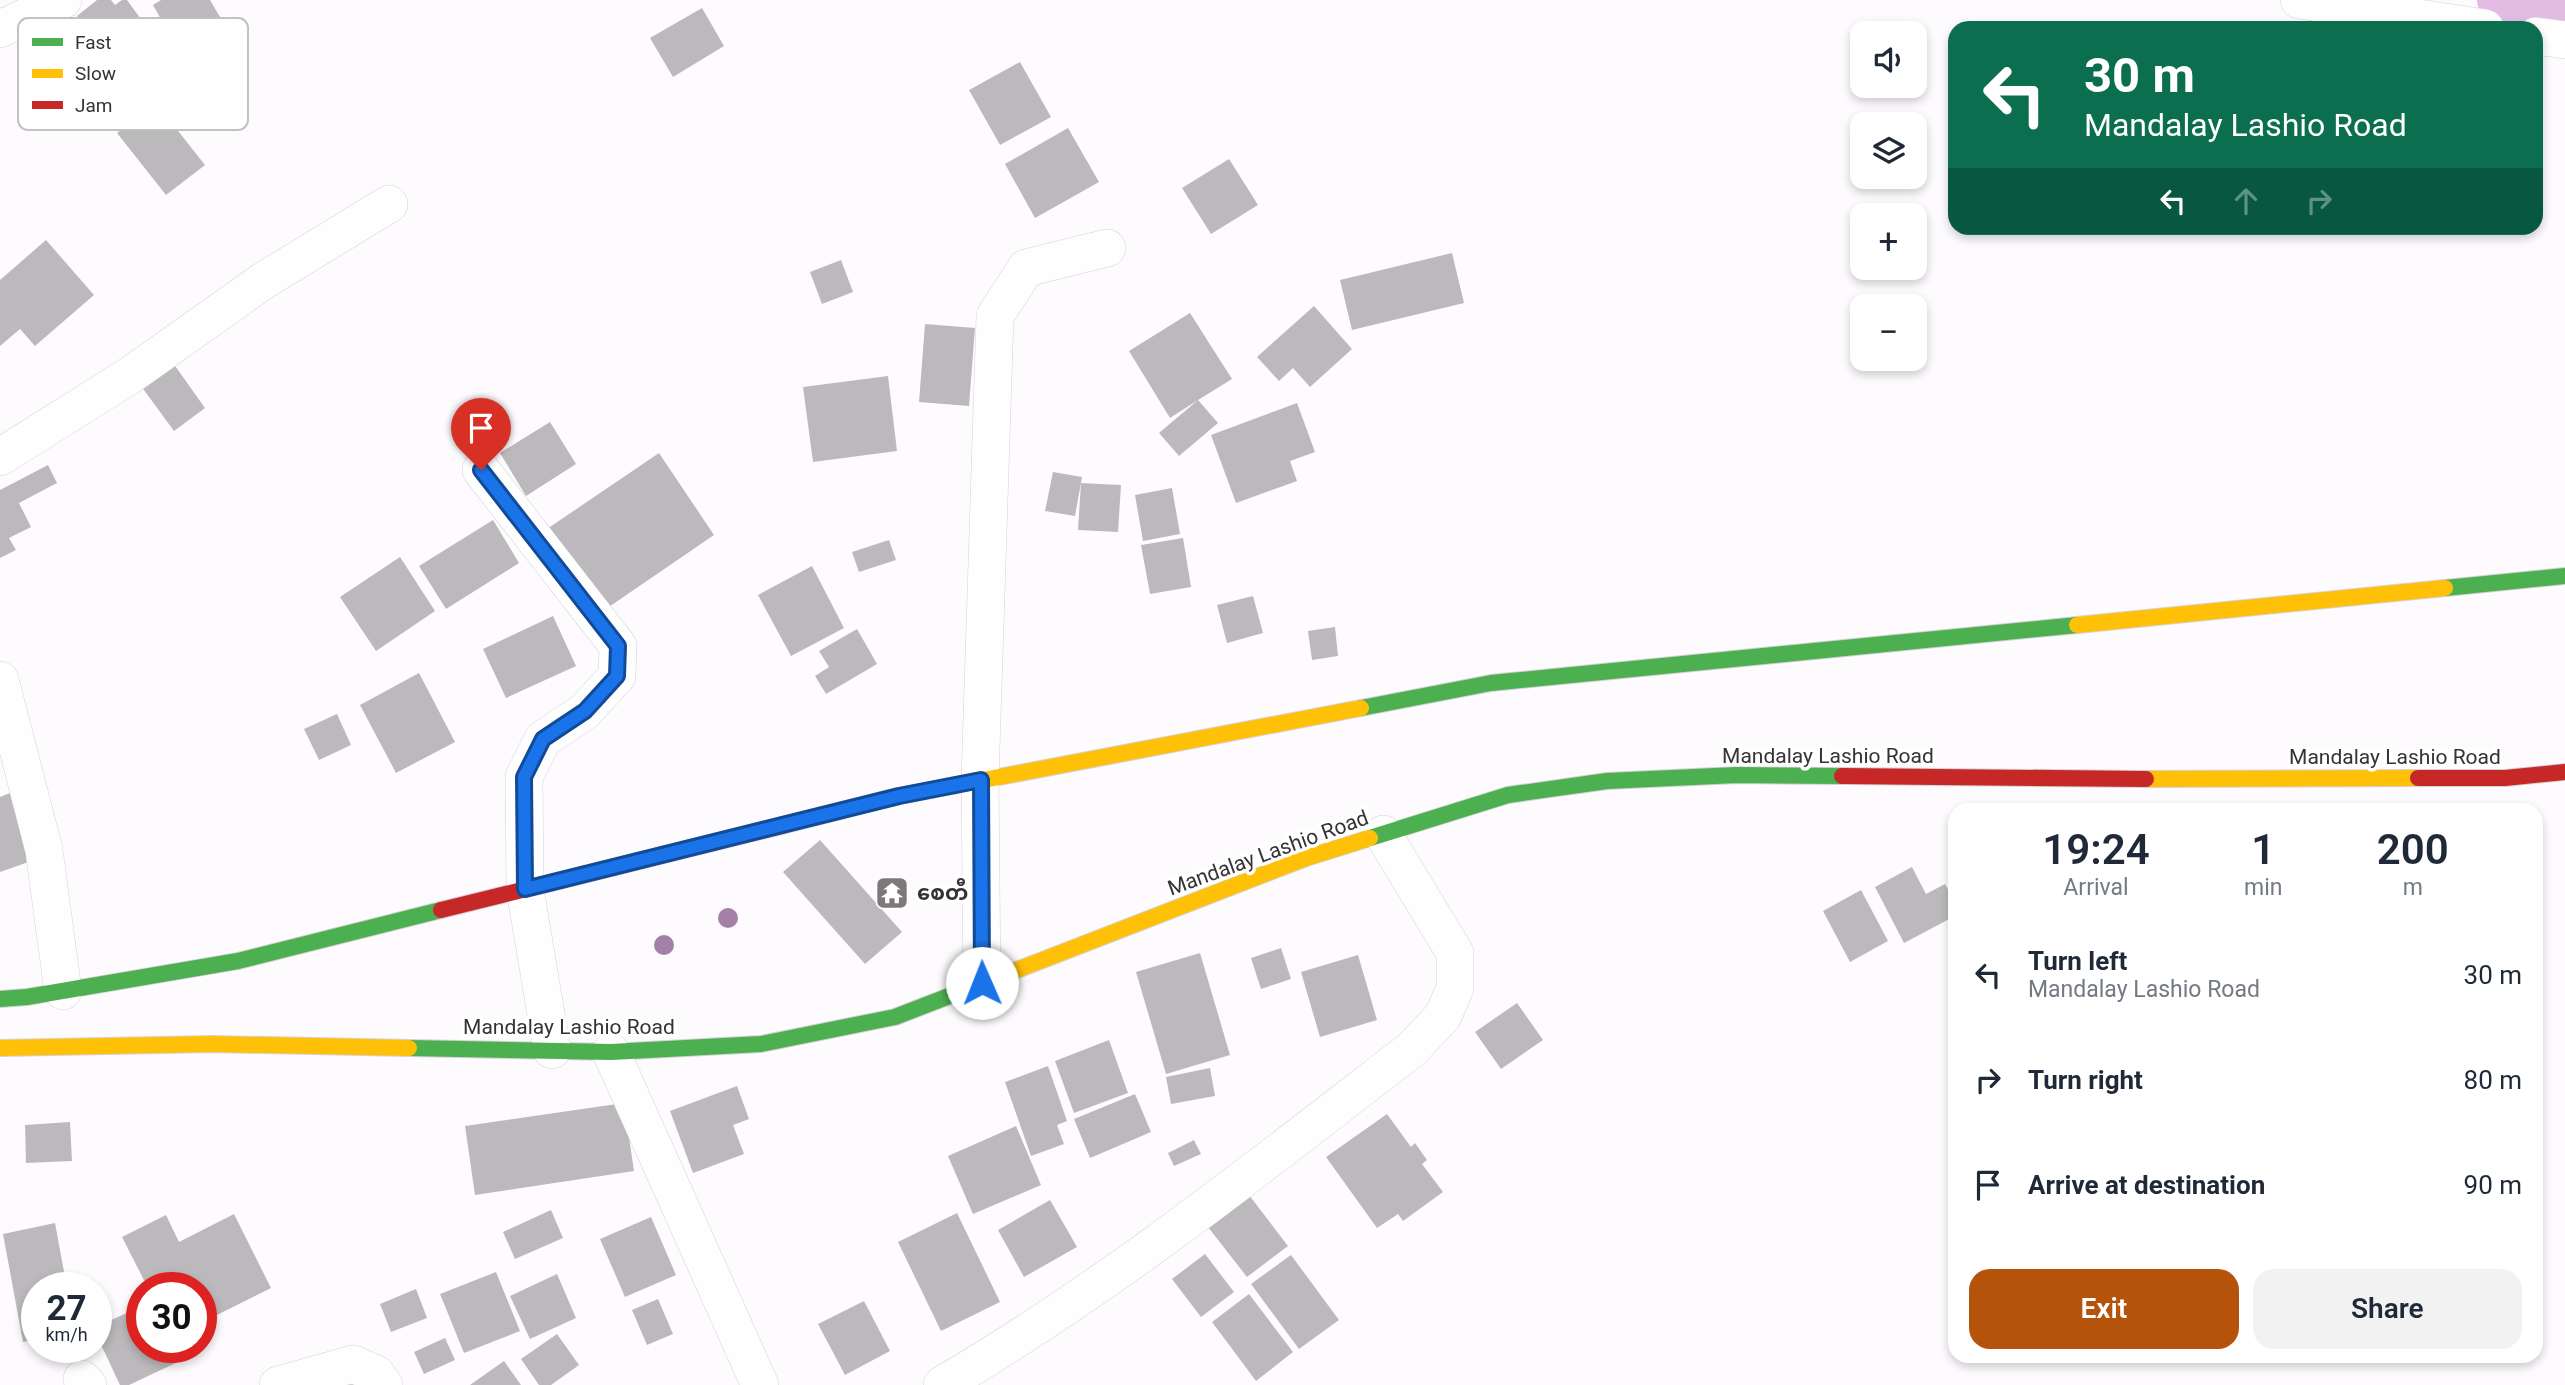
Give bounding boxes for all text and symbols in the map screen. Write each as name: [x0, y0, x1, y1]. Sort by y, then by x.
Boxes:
legend: [18, 18, 248, 130]
map controls: [1850, 21, 1927, 371]
button: sound: [1850, 21, 1927, 98]
text: Fast: [75, 31, 112, 54]
text: 30 m: [2084, 47, 2195, 104]
icon: left: [1969, 49, 2060, 140]
text: Slow: [75, 62, 116, 85]
text: Jam: [75, 94, 112, 117]
text: Mandalay Lashio Road: [2084, 106, 2407, 144]
button: layers: [1850, 112, 1927, 189]
icon: left: [2154, 182, 2192, 220]
icon: ahead: [2227, 182, 2265, 220]
icon: right: [2300, 182, 2338, 220]
button: +: [1850, 203, 1927, 280]
button: −: [1850, 294, 1927, 371]
pin: [451, 398, 511, 470]
icon: arrive: [462, 409, 500, 447]
street label: Mandalay Lashio Road: [1722, 744, 1934, 768]
street label: Mandalay Lashio Road: [2289, 745, 2501, 769]
street label: Mandalay Lashio Road: [1164, 806, 1372, 900]
text: 19:24: [2042, 825, 2150, 874]
text: 1: [2251, 825, 2275, 874]
text: 200: [2377, 825, 2449, 874]
temple icon: စေတီ: [873, 874, 911, 912]
text: Arrival: [2063, 874, 2129, 901]
text: min: [2244, 874, 2282, 901]
text: m: [2403, 874, 2423, 901]
place label: စေတီ: [917, 878, 968, 905]
position arrow: [945, 946, 1019, 1020]
text: Turn left: [2028, 946, 2127, 976]
icon: left: [1969, 956, 2007, 994]
text: 30 m: [2464, 960, 2522, 990]
text: Mandalay Lashio Road: [2028, 976, 2260, 1003]
street label: Mandalay Lashio Road: [463, 1015, 675, 1039]
icon: right: [1969, 1061, 2007, 1099]
text: Turn right: [2028, 1065, 2143, 1095]
text: 80 m: [2464, 1065, 2522, 1095]
icon: arrive: [1969, 1166, 2007, 1204]
text: Arrive at destination: [2028, 1170, 2265, 1200]
text: 90 m: [2464, 1170, 2522, 1200]
button: Exit: [1969, 1269, 2239, 1349]
button: Share: [2253, 1269, 2522, 1349]
speed limit sign: 30: [126, 1272, 217, 1363]
text: 27: [46, 1288, 87, 1329]
text: km/h: [45, 1324, 88, 1345]

